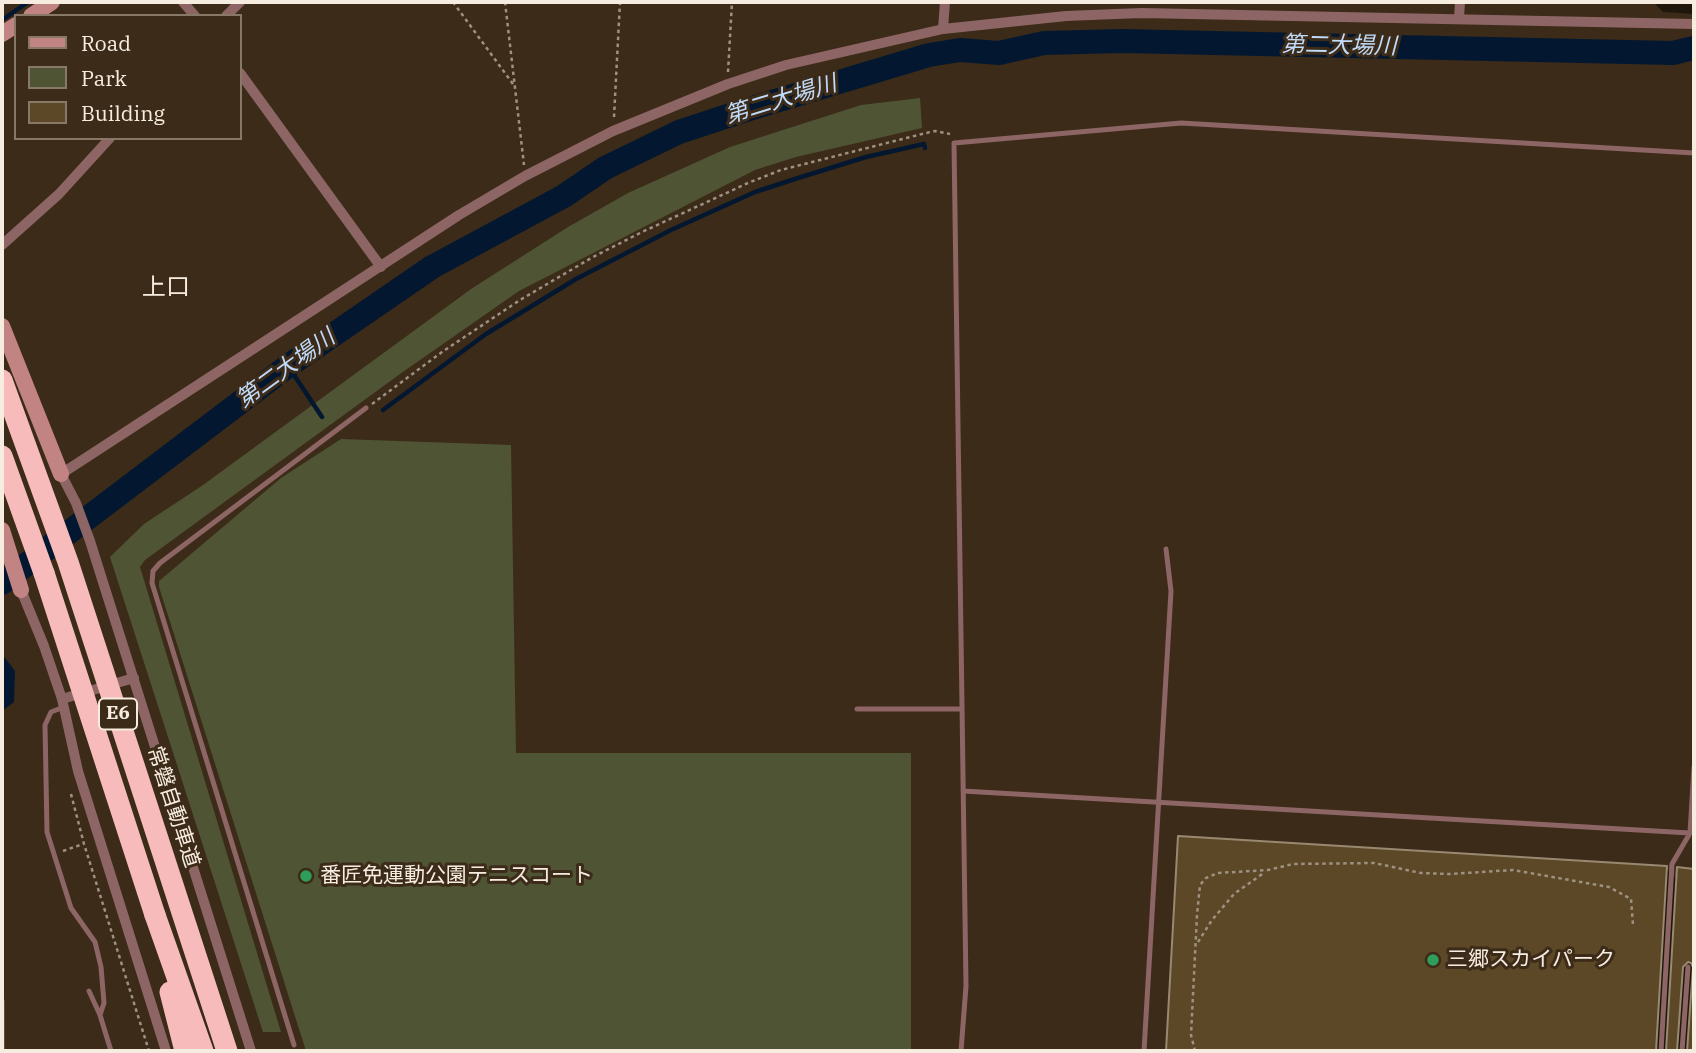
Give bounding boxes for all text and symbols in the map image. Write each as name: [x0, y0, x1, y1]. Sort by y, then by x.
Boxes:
legend: [14, 14, 242, 140]
text: Road: [81, 29, 131, 57]
water label: 第二大場川: [1281, 31, 1397, 61]
text: Park: [81, 64, 127, 92]
water label: 第二大場川: [722, 70, 840, 130]
text: Building: [81, 99, 165, 127]
district label: 上口: [142, 274, 190, 302]
water label: 第二大場川: [231, 324, 341, 414]
road number: E6: [99, 698, 137, 730]
street label: 常磐自動車道: [142, 743, 204, 871]
place label: 番匠免運動公園テニスコート: [320, 863, 593, 889]
marker: 番匠免運動公園テニスコート: [298, 868, 314, 884]
place label: 三郷スカイパーク: [1447, 947, 1615, 973]
marker: 三郷スカイパーク: [1425, 952, 1441, 968]

